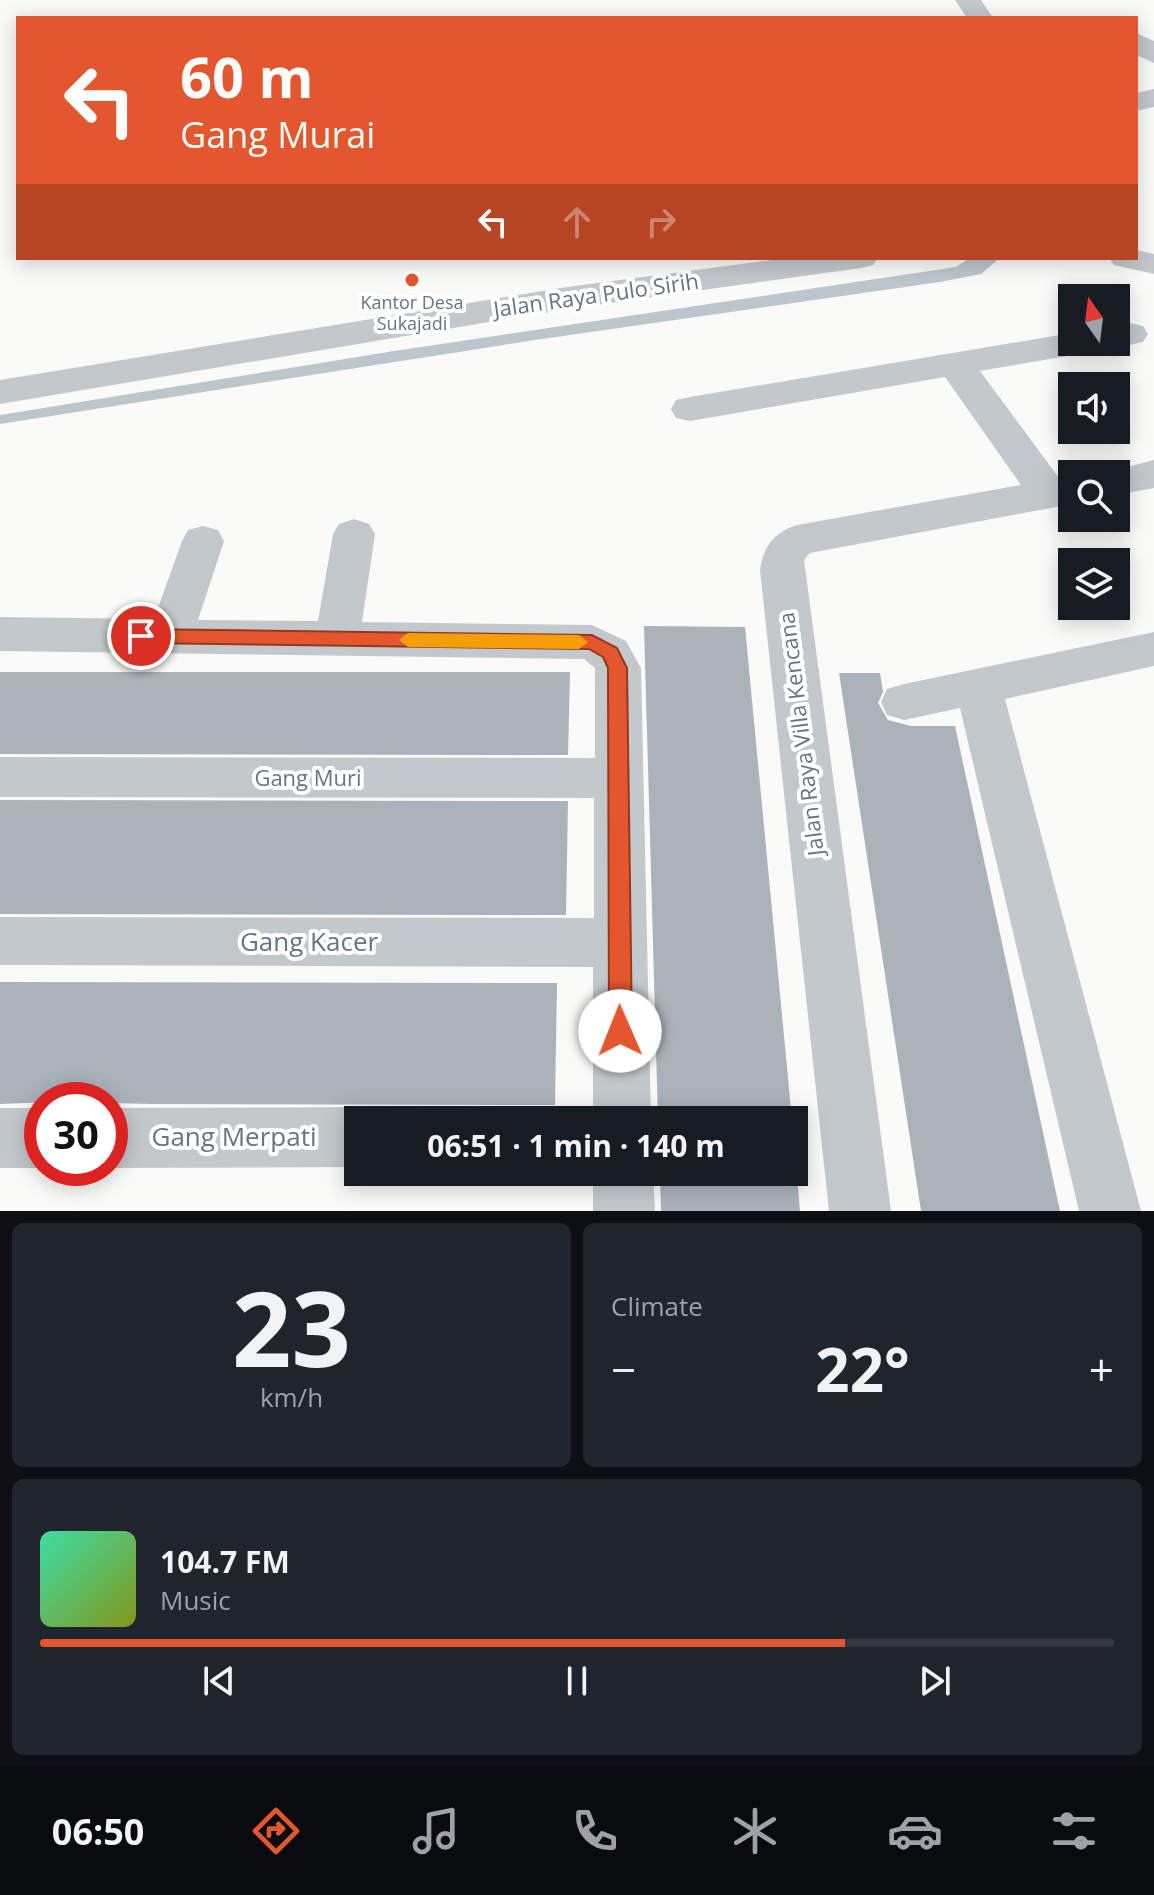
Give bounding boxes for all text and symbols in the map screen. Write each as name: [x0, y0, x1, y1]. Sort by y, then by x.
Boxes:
text: 60 m: [180, 38, 314, 114]
icon: left: [48, 48, 152, 152]
text: Gang Murai: [180, 110, 375, 159]
icon: left: [471, 200, 515, 244]
icon: ahead: [555, 200, 599, 244]
icon: right: [639, 200, 683, 244]
street label: Jalan Raya Pulo Sirih: [489, 265, 700, 324]
marker: Kantor Desa Sukajadi: [403, 271, 421, 289]
north arrow: [1058, 284, 1130, 356]
map controls: [1058, 284, 1130, 620]
place label: Kantor Desa Sukajadi: [360, 290, 464, 335]
button: sound: [1058, 372, 1130, 444]
button: search: [1058, 460, 1130, 532]
button: layers: [1058, 548, 1130, 620]
pin: [107, 602, 175, 670]
street label: Jalan Raya Villa Kencana: [770, 611, 830, 860]
icon: arrive: [119, 614, 163, 658]
street label: Gang Muri: [254, 762, 362, 792]
street label: Gang Kacer: [240, 923, 378, 959]
position arrow: [578, 989, 662, 1073]
speed limit sign: 30: [24, 1082, 128, 1186]
street label: Gang Merpati: [152, 1118, 316, 1154]
text: 06:51 · 1 min · 140 m: [427, 1125, 725, 1166]
text: 23: [232, 1256, 351, 1397]
text: Climate: [611, 1288, 703, 1324]
text: 22°: [815, 1328, 910, 1410]
text: −: [611, 1339, 636, 1399]
text: +: [1089, 1339, 1114, 1399]
text: km/h: [260, 1379, 323, 1415]
text: 104.7 FM: [160, 1541, 290, 1582]
text: Music: [160, 1582, 231, 1618]
icon: previous: [197, 1659, 241, 1703]
icon: pause: [555, 1659, 599, 1703]
icon: next: [913, 1659, 957, 1703]
icon: directions: [248, 1803, 304, 1859]
icon: music: [408, 1803, 464, 1859]
icon: phone: [567, 1803, 623, 1859]
icon: climate: [727, 1803, 783, 1859]
icon: car: [887, 1803, 943, 1859]
icon: filters: [1046, 1803, 1102, 1859]
text: 06:50: [52, 1807, 144, 1856]

